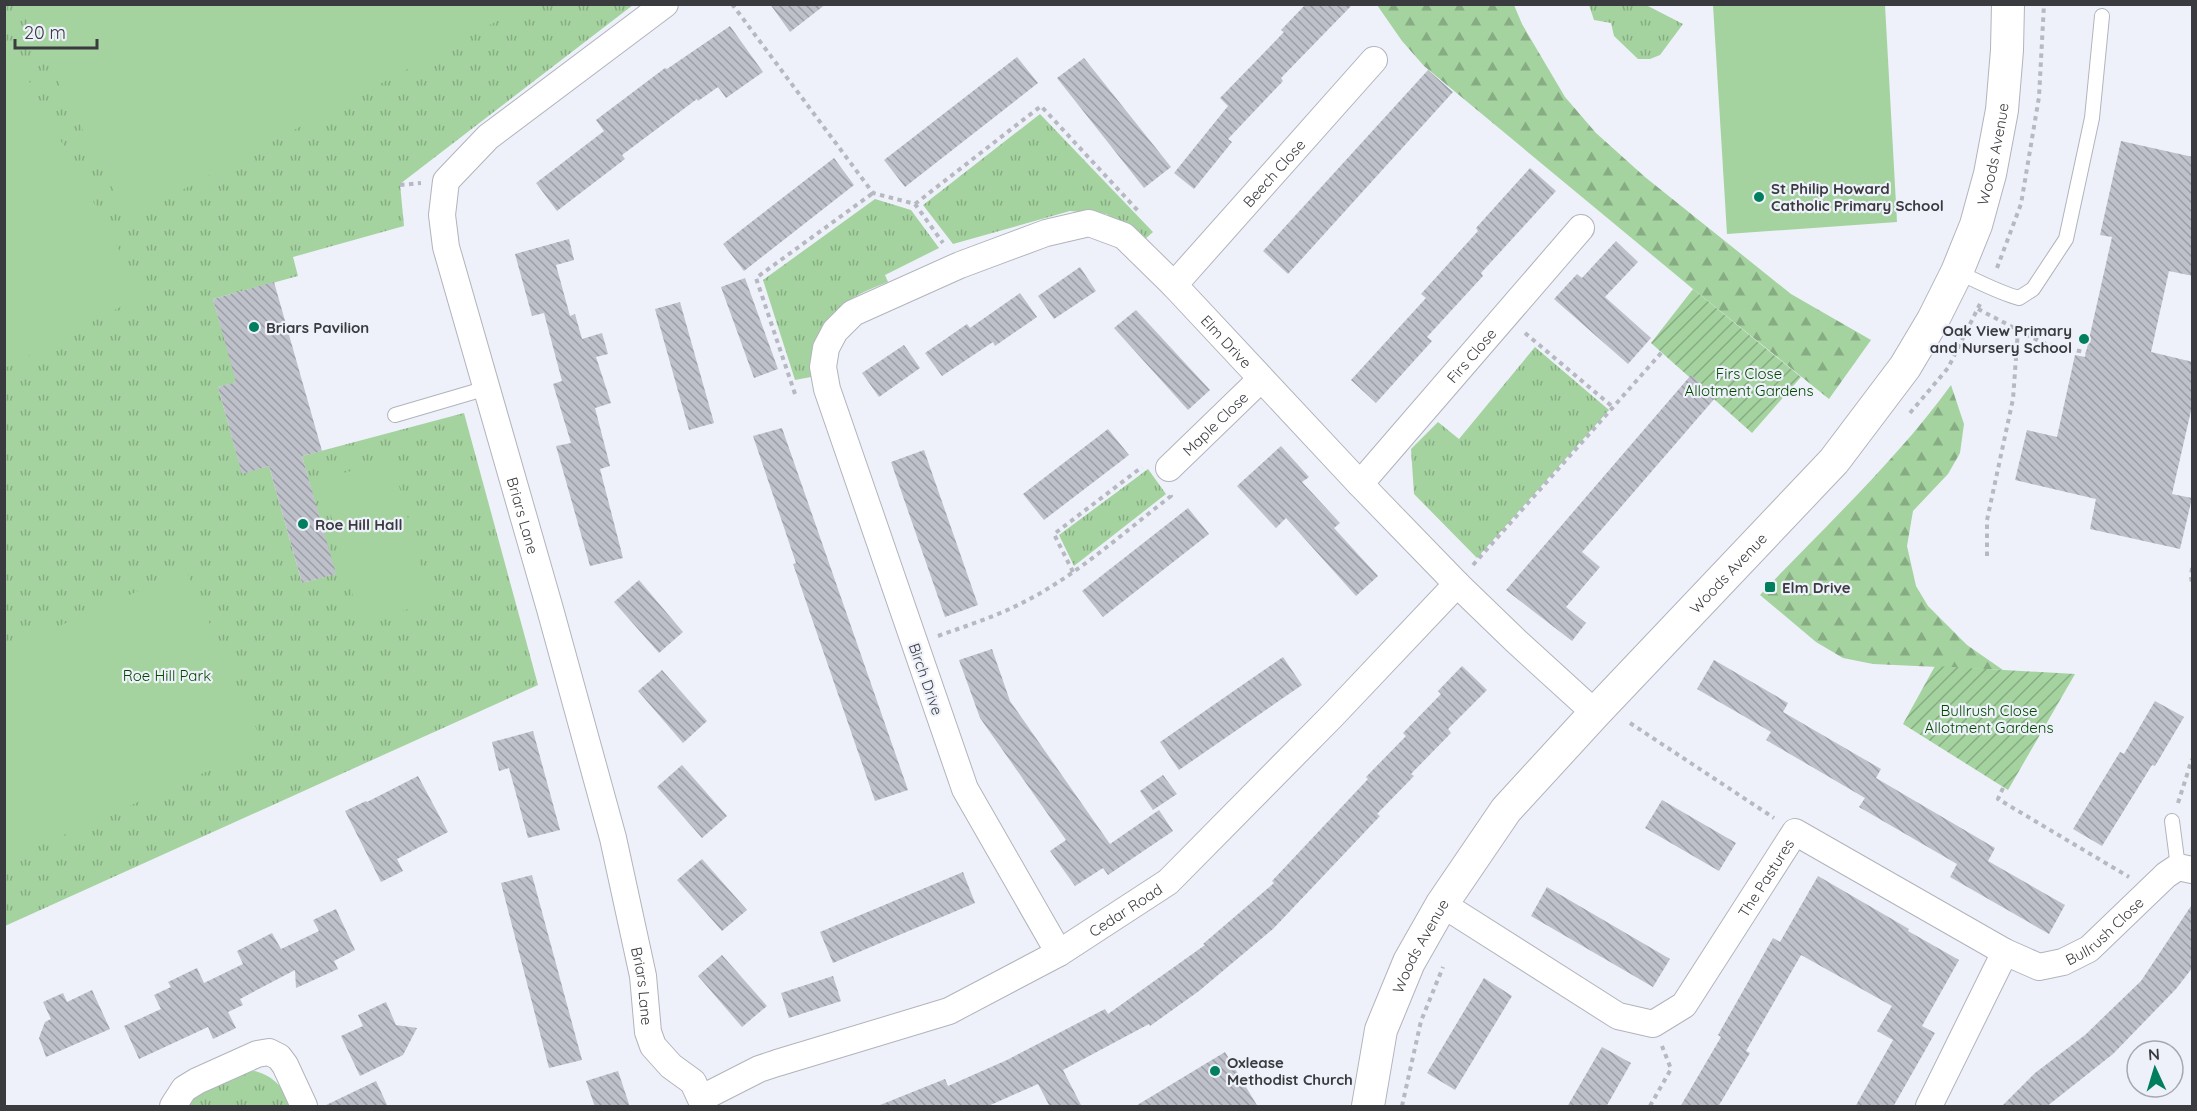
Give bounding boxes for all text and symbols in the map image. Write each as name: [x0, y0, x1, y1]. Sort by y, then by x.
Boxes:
scale bar: [15, 12, 98, 50]
text: 20 m: [24, 21, 66, 44]
street label: Woods Avenue: [1972, 102, 2012, 207]
street label: Beech Close: [1238, 135, 1309, 211]
place label: St Philip Howard Catholic Primary School: [1771, 179, 1944, 215]
marker: St Philip Howard Catholic Primary School: [1752, 190, 1766, 204]
street label: Elm Drive: [1197, 311, 1256, 372]
place label: Briars Pavilion: [266, 318, 369, 337]
marker: Briars Pavilion: [247, 320, 261, 334]
place label: Oak View Primary and Nursery School: [1930, 321, 2072, 357]
street label: Firs Close: [1442, 324, 1500, 387]
marker: Oak View Primary and Nursery School: [2077, 332, 2091, 346]
park label: Firs Close Allotment Gardens: [1684, 364, 1814, 400]
street label: Maple Close: [1178, 387, 1252, 460]
street label: Briars Lane: [503, 475, 543, 556]
place label: Roe Hill Hall: [315, 515, 403, 534]
marker: Roe Hill Hall: [296, 517, 310, 531]
street label: Woods Avenue: [1685, 529, 1771, 617]
place label: Elm Drive: [1782, 578, 1851, 597]
marker: Elm Drive: [1763, 580, 1777, 594]
street label: Birch Drive: [905, 640, 947, 718]
park label: Roe Hill Park: [123, 666, 211, 685]
park label: Bullrush Close Allotment Gardens: [1924, 701, 2054, 737]
street label: The Pastures: [1733, 835, 1798, 921]
street label: Cedar Road: [1085, 879, 1165, 941]
street label: Bullrush Close: [2062, 892, 2147, 969]
street label: Woods Avenue: [1388, 895, 1452, 996]
street label: Briars Lane: [627, 945, 657, 1026]
north arrow: [2125, 1039, 2185, 1099]
text: N: [2147, 1044, 2161, 1064]
place label: Oxlease Methodist Church: [1227, 1053, 1353, 1089]
marker: Oxlease Methodist Church: [1208, 1064, 1222, 1078]

